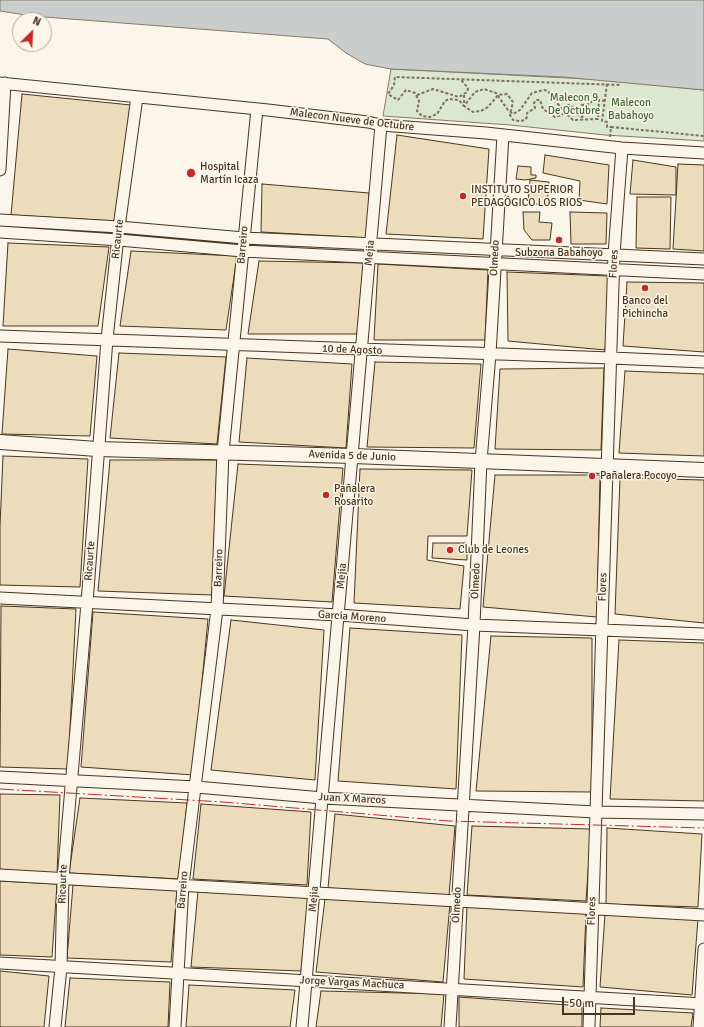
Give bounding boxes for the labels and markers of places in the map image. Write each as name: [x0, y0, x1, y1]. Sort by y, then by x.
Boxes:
place label: Hospital Martín Icaza: [200, 160, 259, 186]
marker: Hospital Martín Icaza: [185, 167, 197, 179]
place label: INSTITUTO SUPERIOR PEDAGÓGICO LOS RIOS: [471, 183, 582, 209]
marker: INSTITUTO SUPERIOR PEDAGÓGICO LOS RIOS: [458, 191, 468, 201]
marker: Subzona Babahoyo: [554, 235, 564, 245]
place label: Subzona Babahoyo: [515, 246, 603, 260]
marker: Banco del Pichincha: [640, 283, 650, 293]
place label: Banco del Pichincha: [622, 294, 668, 320]
place label: Pañalera Pocoyo: [600, 469, 677, 483]
marker: Pañalera Pocoyo: [587, 471, 597, 481]
place label: Pañalera Rosarito: [334, 482, 375, 508]
marker: Pañalera Rosarito: [321, 490, 331, 500]
place label: Club de Leones: [458, 543, 529, 557]
marker: Club de Leones: [445, 545, 455, 555]

